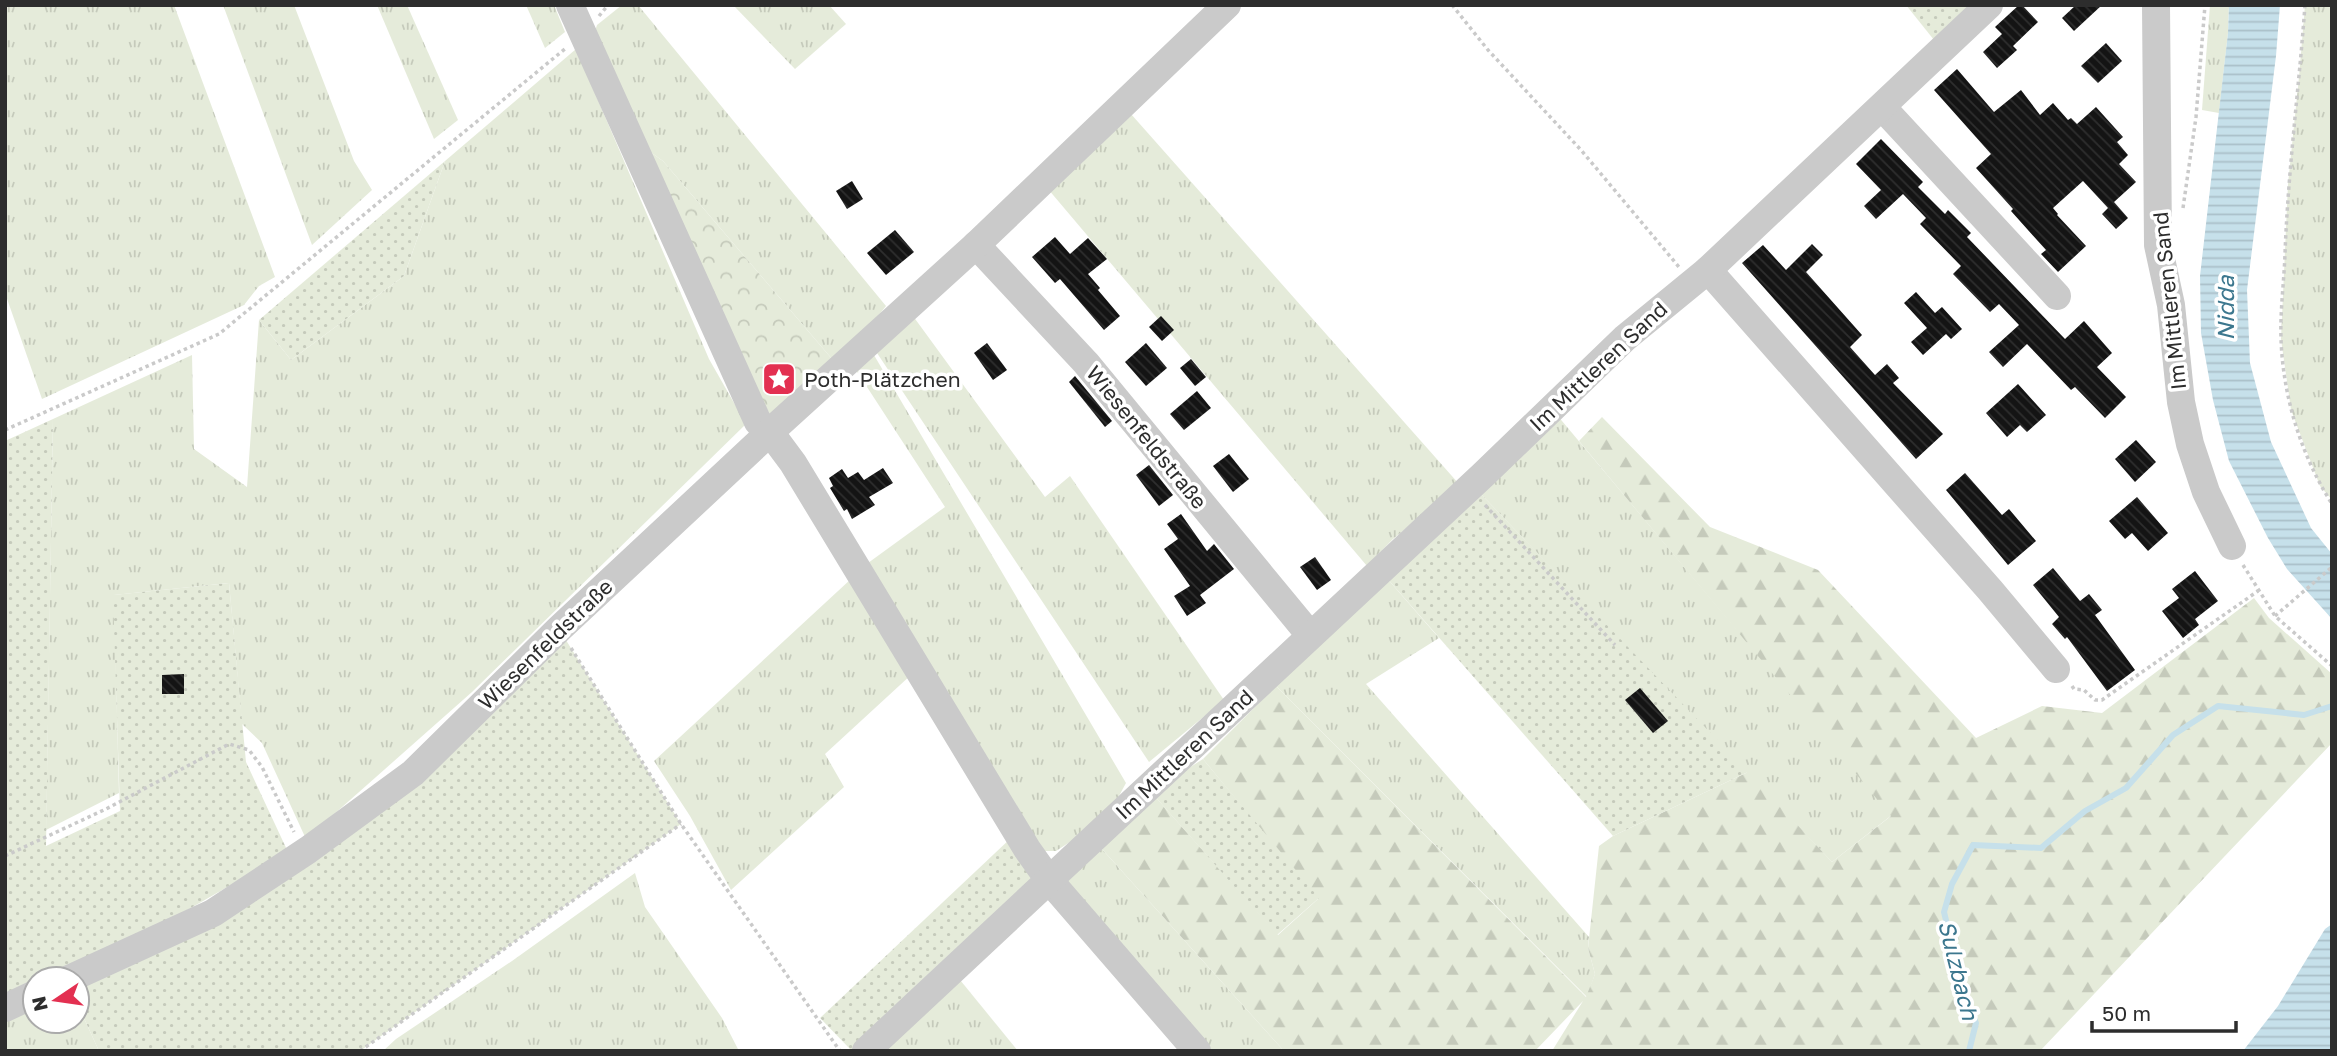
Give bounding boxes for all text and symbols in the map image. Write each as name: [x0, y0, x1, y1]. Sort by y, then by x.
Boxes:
street label: Im Mittleren Sand: [2147, 211, 2191, 391]
water label: Nidda: [2211, 275, 2239, 340]
street label: Im Mittleren Sand: [1524, 296, 1672, 436]
place icon: Poth-Plätzchen: [760, 360, 798, 398]
street label: Wiesenfeldstraße: [1081, 360, 1213, 514]
place label: Poth-Plätzchen: [804, 366, 961, 392]
street label: Wiesenfeldstraße: [472, 573, 618, 715]
street label: Im Mittleren Sand: [1110, 684, 1258, 824]
water label: Sulzbach: [1933, 917, 1985, 1024]
north arrow: [21, 965, 91, 1035]
scale bar: [2092, 990, 2236, 1034]
text: N: [26, 994, 52, 1014]
text: 50 m: [2102, 1000, 2151, 1026]

